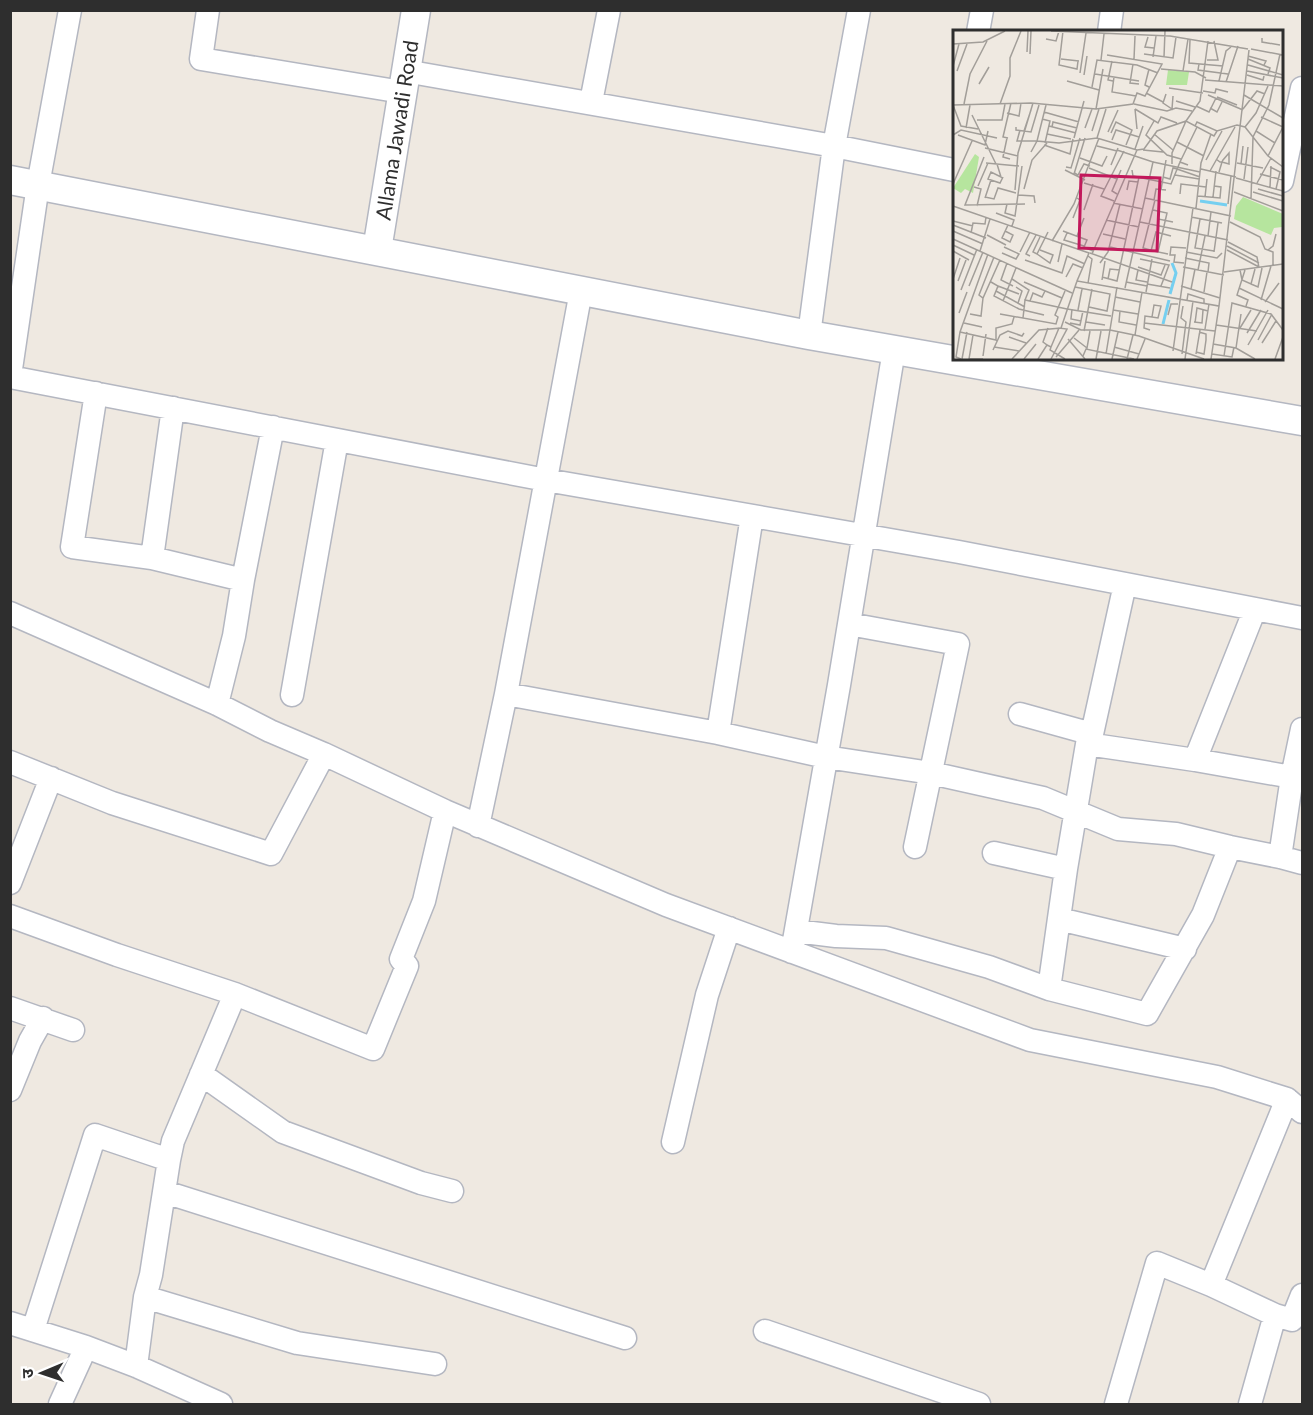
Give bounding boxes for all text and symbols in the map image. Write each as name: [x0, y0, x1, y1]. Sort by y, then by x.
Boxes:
inset map: [953, 30, 1283, 360]
street label: Allama Jawadi Road: [369, 38, 423, 222]
north arrow: [12, 1343, 72, 1403]
text: उ: [17, 1368, 36, 1379]

